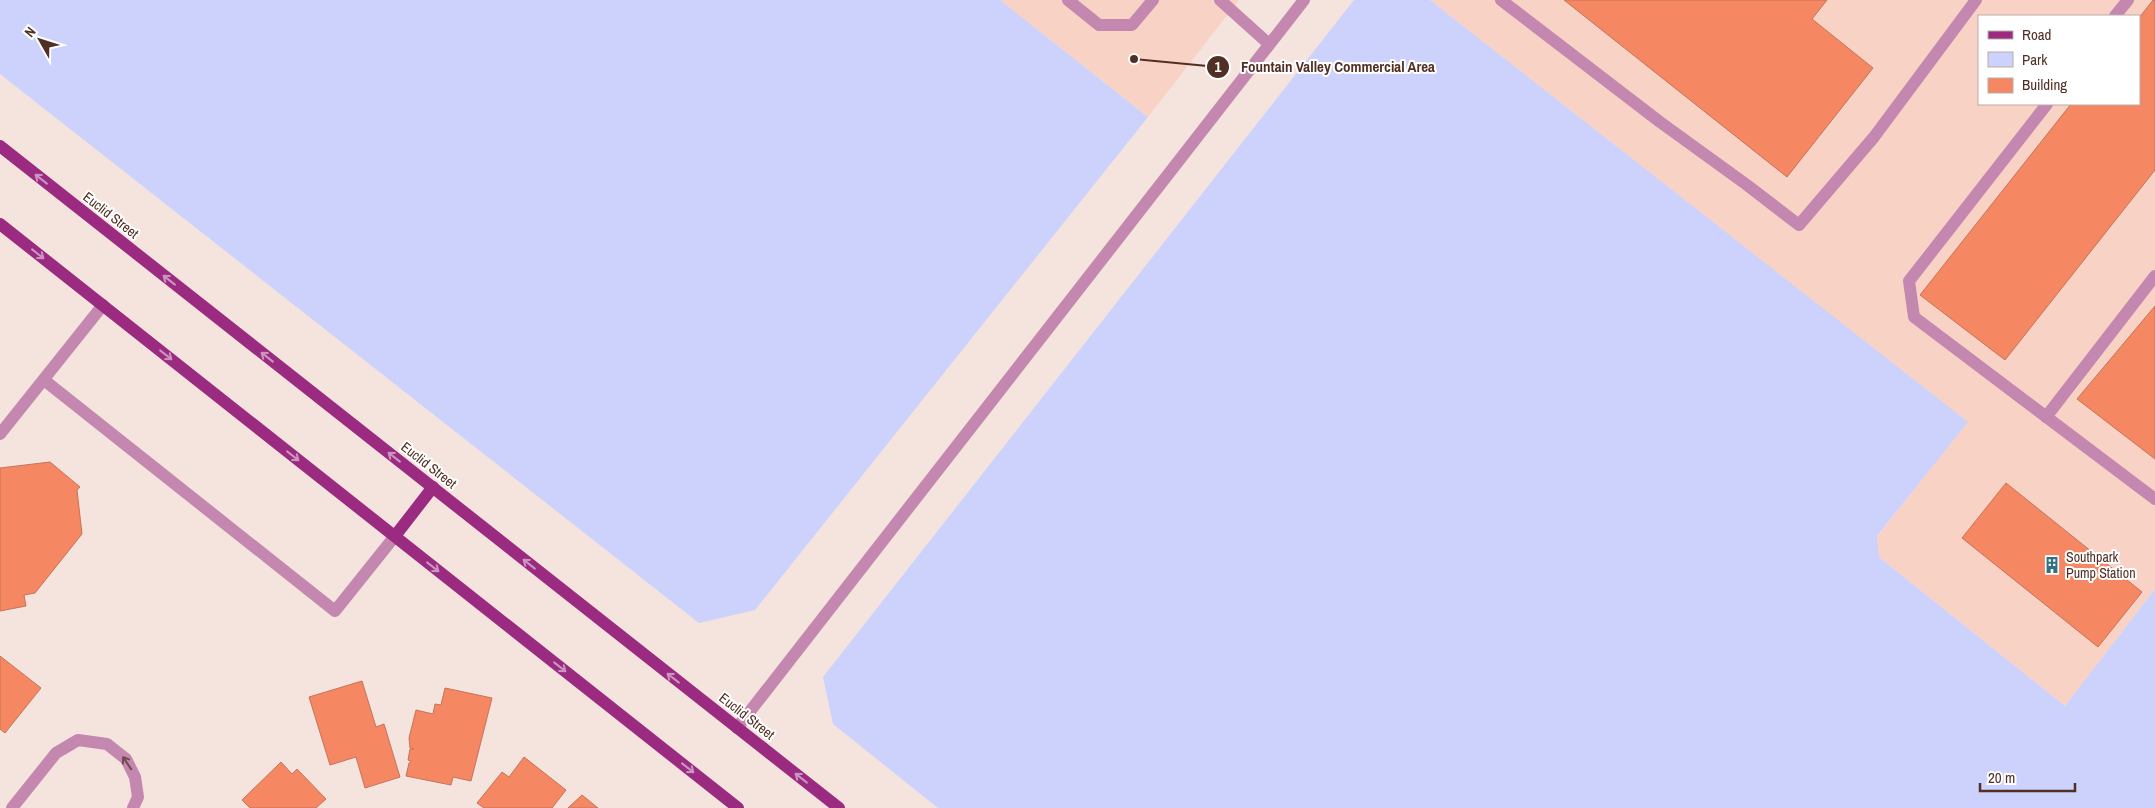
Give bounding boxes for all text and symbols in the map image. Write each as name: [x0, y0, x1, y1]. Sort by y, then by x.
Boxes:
north arrow: [15, 15, 65, 65]
legend: [1978, 15, 2140, 105]
text: N: [20, 23, 40, 41]
text: Road: [2022, 24, 2051, 45]
text: Park: [2022, 49, 2048, 70]
callout: Fountain Valley Commercial Area: [1206, 52, 1445, 82]
text: 1: [1215, 56, 1222, 77]
text: Fountain Valley Commercial Area: [1241, 56, 1435, 77]
text: Building: [2022, 74, 2067, 95]
one-way arrow: [35, 174, 48, 185]
street label: Euclid Street: [80, 188, 142, 242]
one-way arrow: [31, 249, 45, 259]
one-way arrow: [163, 274, 176, 285]
one-way arrow: [159, 349, 172, 360]
one-way arrow: [261, 351, 274, 362]
street label: Euclid Street: [398, 438, 460, 492]
one-way arrow: [286, 450, 299, 461]
one-way arrow: [388, 452, 401, 463]
place label: Southpark Pump Station: [2066, 548, 2136, 582]
building icon: Southpark Pump Station: [2042, 555, 2062, 575]
one-way arrow: [522, 559, 536, 569]
one-way arrow: [426, 561, 439, 572]
one-way arrow: [553, 662, 566, 673]
one-way arrow: [667, 672, 680, 683]
street label: Euclid Street: [716, 689, 778, 743]
one-way arrow: [122, 756, 132, 770]
scale bar: [1980, 760, 2075, 792]
one-way arrow: [681, 763, 694, 774]
text: 20 m: [1988, 767, 2015, 788]
one-way arrow: [794, 773, 808, 783]

